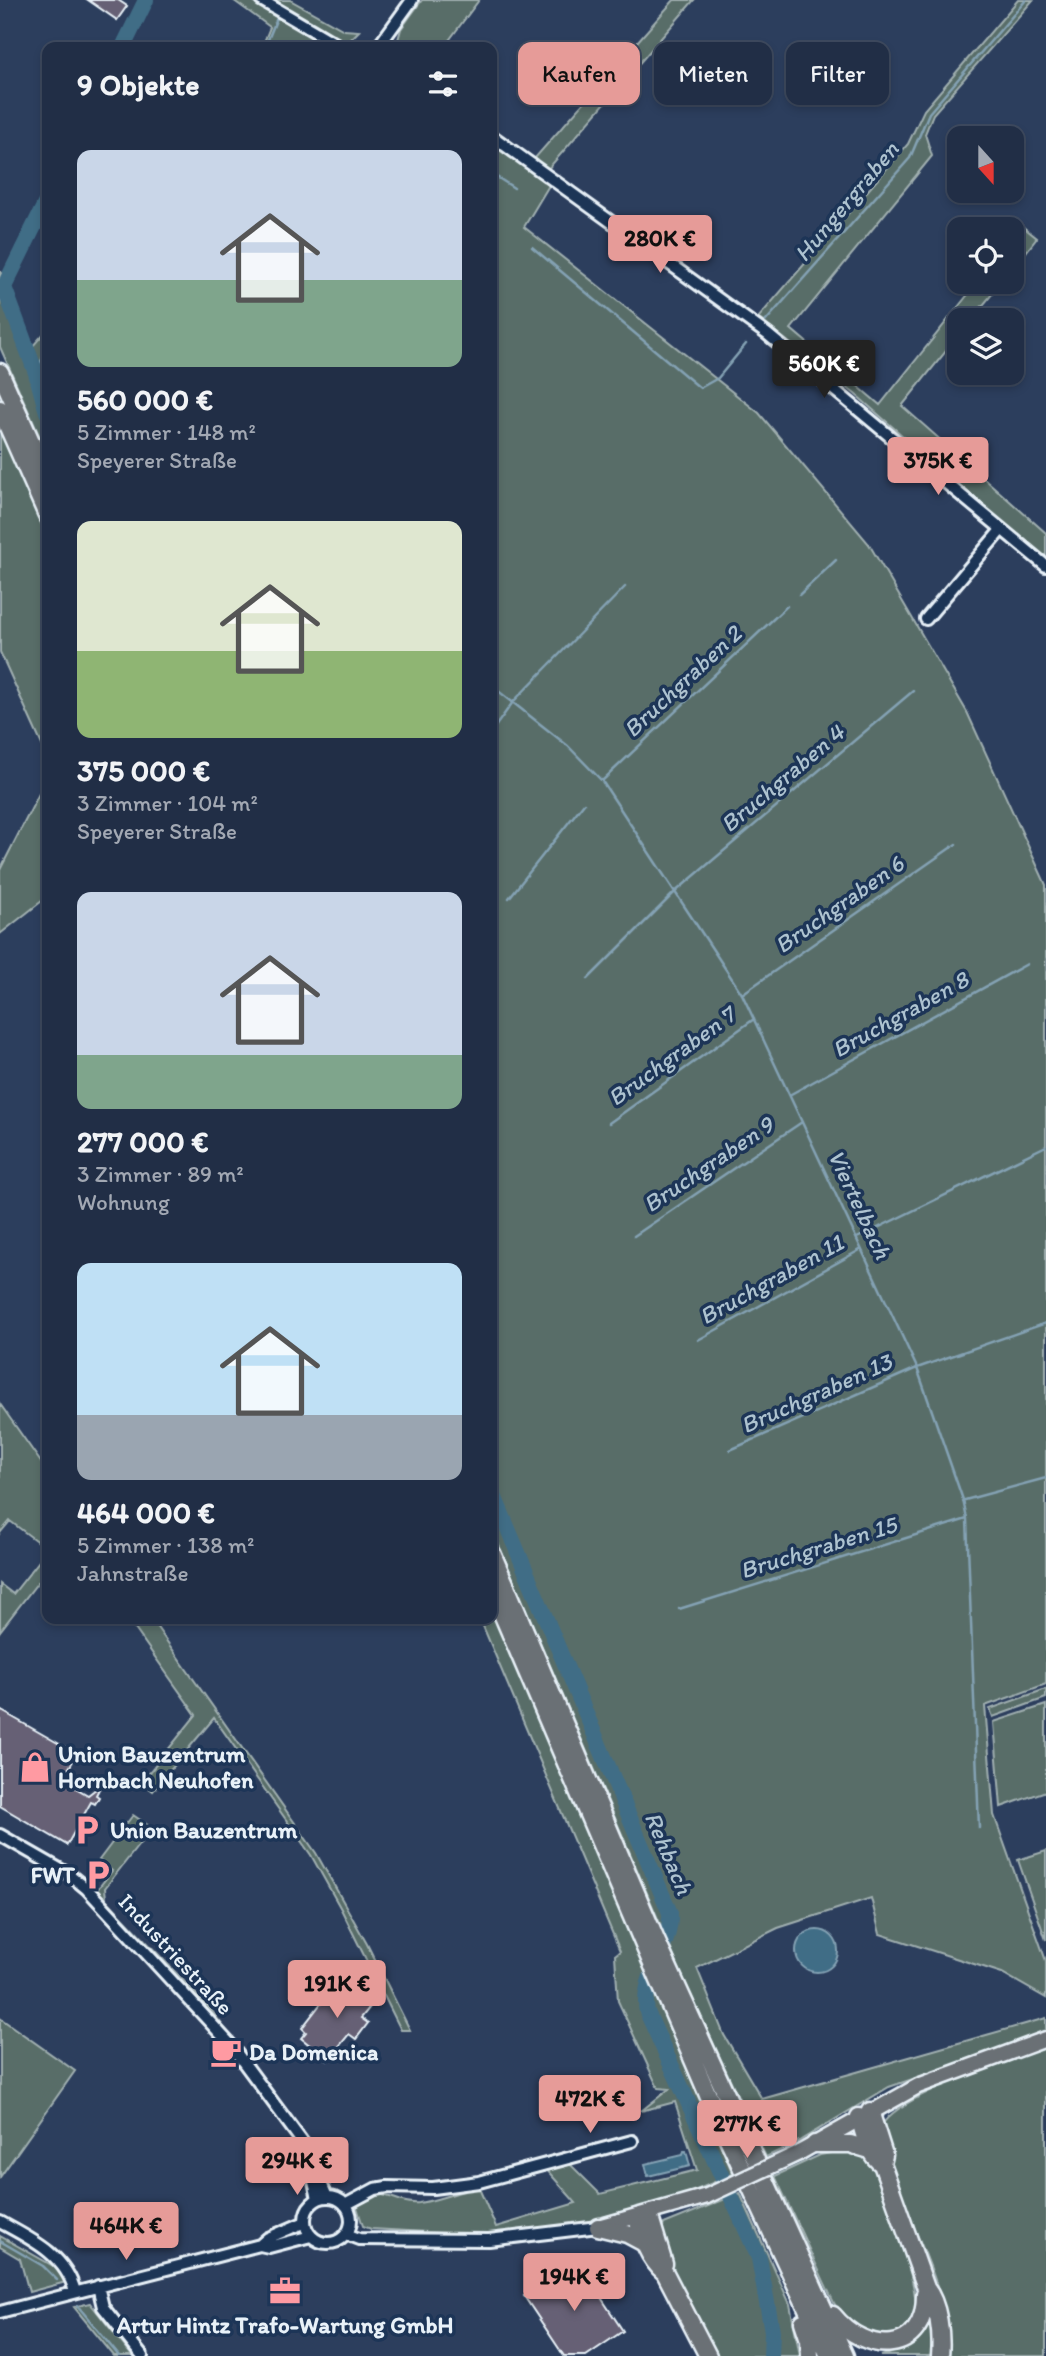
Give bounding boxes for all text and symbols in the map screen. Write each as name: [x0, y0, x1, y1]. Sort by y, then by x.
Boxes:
chip: Kaufen: [518, 42, 640, 105]
chip: Mieten: [654, 42, 772, 105]
chip: Filter: [786, 42, 889, 105]
icon: filters: [424, 65, 462, 103]
text: 9 Objekte: [77, 66, 200, 103]
north arrow: [947, 126, 1024, 203]
map controls: [947, 126, 1024, 385]
water label: Hungergraben: [787, 135, 905, 267]
icon: home: [207, 195, 333, 321]
pin: 280K €: [603, 216, 717, 275]
button: locate: [947, 217, 1024, 294]
text: 280K €: [624, 224, 696, 252]
button: layers: [947, 308, 1024, 385]
pin: 560K €: [767, 340, 881, 400]
text: 560K €: [788, 349, 860, 377]
text: 560 000 €: [77, 381, 213, 418]
text: 5 Zimmer · 148 m²: [77, 418, 256, 446]
pin: 375K €: [881, 438, 995, 497]
text: Speyerer Straße: [77, 446, 237, 474]
text: 375K €: [903, 446, 973, 474]
icon: home: [207, 566, 333, 692]
water label: Bruchgraben 2: [617, 617, 749, 743]
water label: Bruchgraben 4: [714, 717, 851, 838]
text: 375 000 €: [77, 752, 210, 789]
text: 3 Zimmer · 104 m²: [77, 789, 258, 817]
text: Speyerer Straße: [77, 817, 237, 845]
water label: Bruchgraben 6: [769, 848, 910, 959]
icon: home: [207, 937, 333, 1063]
water label: Bruchgraben 8: [827, 964, 975, 1063]
water label: Bruchgraben 7: [602, 998, 743, 1112]
water label: Bruchgraben 9: [637, 1108, 781, 1218]
text: 277 000 €: [77, 1123, 209, 1160]
water label: Viertelbach: [822, 1145, 898, 1263]
text: 3 Zimmer · 89 m²: [77, 1160, 244, 1188]
text: Wohnung: [77, 1188, 170, 1216]
water label: Bruchgraben 11: [694, 1227, 849, 1331]
icon: home: [207, 1308, 333, 1434]
water label: Bruchgraben 13: [736, 1346, 898, 1439]
text: 464 000 €: [77, 1494, 215, 1531]
water label: Bruchgraben 15: [736, 1509, 902, 1585]
text: 5 Zimmer · 138 m²: [77, 1531, 255, 1559]
text: Jahnstraße: [77, 1559, 189, 1587]
place label: Union Bauzentrum Hornbach Neuhofen: [58, 1740, 254, 1794]
shop icon: Union Bauzentrum Hornbach Neuhofen: [18, 1750, 52, 1784]
water label: Rehbach: [639, 1807, 700, 1900]
parking icon: Union Bauzentrum: [70, 1813, 104, 1847]
place label: Union Bauzentrum: [110, 1816, 298, 1844]
parking icon: FWT: [81, 1858, 115, 1892]
place label: FWT: [31, 1861, 76, 1889]
street label: Industriestraße: [113, 1887, 239, 2021]
pin: 191K €: [280, 1960, 394, 2020]
text: 191K €: [304, 1969, 370, 1997]
cafe icon: Da Domenica: [209, 2035, 243, 2069]
place label: Da Domenica: [249, 2038, 379, 2066]
pin: 472K €: [533, 2076, 647, 2135]
text: 472K €: [555, 2084, 625, 2112]
pin: 277K €: [690, 2100, 804, 2160]
text: 277K €: [713, 2109, 781, 2137]
pin: 294K €: [240, 2138, 354, 2197]
text: 294K €: [262, 2146, 332, 2174]
pin: 464K €: [69, 2202, 183, 2262]
text: 464K €: [90, 2211, 162, 2239]
pin: 194K €: [517, 2254, 631, 2313]
text: 194K €: [539, 2262, 609, 2290]
office icon: Artur Hintz Trafo-Wartung GmbH: [268, 2274, 302, 2308]
place label: Artur Hintz Trafo-Wartung GmbH: [116, 2311, 453, 2339]

